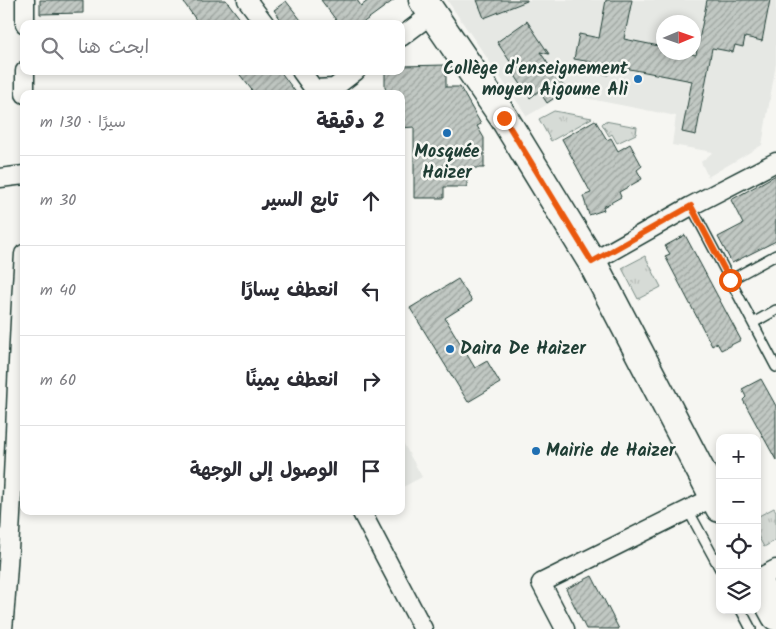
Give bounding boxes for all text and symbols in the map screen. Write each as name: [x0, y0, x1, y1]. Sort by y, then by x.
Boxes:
north arrow: [656, 15, 701, 60]
search box: [20, 20, 405, 75]
text: ابحث هنا: [78, 33, 149, 63]
icon: search: [38, 34, 66, 62]
place label: Collège d'enseignement moyen Aigoune Ali: [443, 55, 629, 105]
marker: Collège d'enseignement moyen Aigoune Ali: [632, 73, 644, 85]
text: 2 دقيقة: [316, 106, 385, 139]
route end: [493, 107, 516, 130]
text: سيرًا · 130 m: [40, 110, 126, 135]
marker: Mosquée Haizer: [441, 127, 453, 139]
place label: Mosquée Haizer: [414, 138, 480, 188]
text: تابع السير: [263, 186, 338, 216]
icon: ahead: [357, 187, 385, 215]
text: 30 m: [40, 188, 76, 213]
route start: [719, 269, 742, 292]
text: انعطف يسارًا: [241, 276, 338, 306]
icon: left: [357, 277, 385, 305]
text: 40 m: [40, 278, 76, 303]
place label: Daira De Haizer: [460, 335, 587, 364]
marker: Daira De Haizer: [444, 343, 456, 355]
text: انعطف يمينًا: [246, 366, 338, 396]
icon: right: [357, 367, 385, 395]
text: 60 m: [40, 368, 76, 393]
map controls: [716, 434, 761, 614]
button: +: [716, 434, 761, 479]
place label: Mairie de Haizer: [546, 437, 677, 466]
marker: Mairie de Haizer: [530, 445, 542, 457]
text: الوصول إلى الوجهة: [190, 456, 338, 486]
icon: arrive: [357, 457, 385, 485]
button: −: [716, 479, 761, 524]
button: locate: [716, 524, 761, 569]
button: layers: [716, 569, 761, 614]

